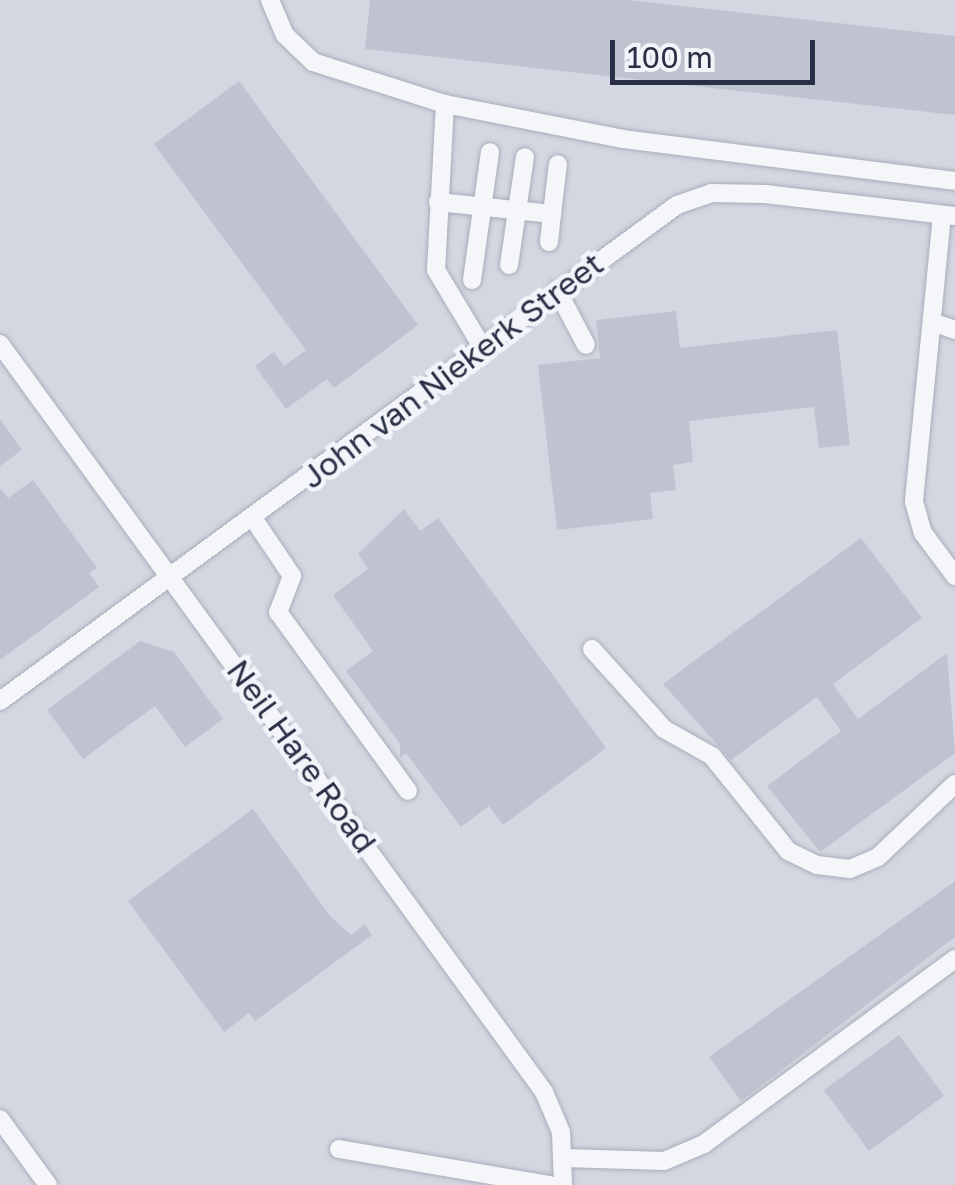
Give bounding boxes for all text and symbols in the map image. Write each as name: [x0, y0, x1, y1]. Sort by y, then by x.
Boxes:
scale bar: [615, 20, 820, 82]
text: 100 m: [627, 39, 713, 75]
street label: John van Niekerk Street: [294, 244, 610, 496]
street label: Neil Hare Road: [219, 652, 385, 860]

